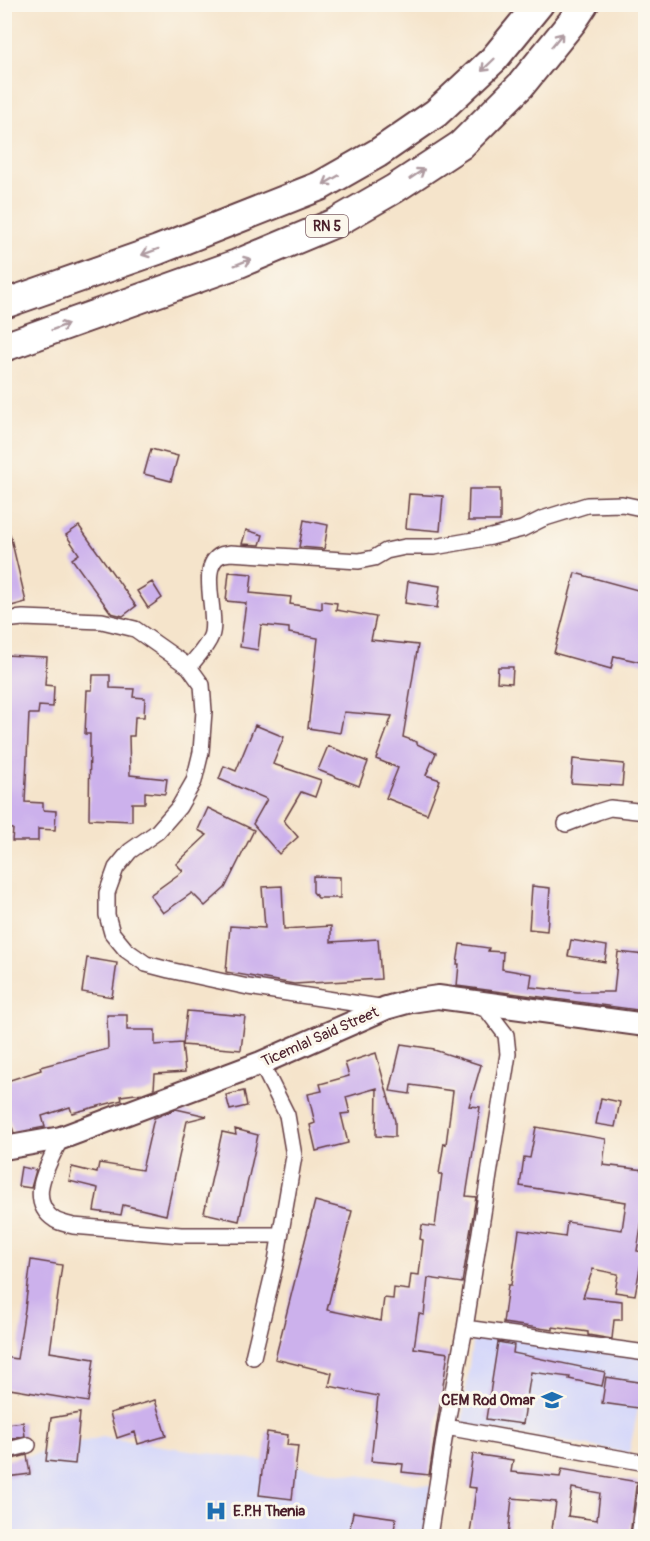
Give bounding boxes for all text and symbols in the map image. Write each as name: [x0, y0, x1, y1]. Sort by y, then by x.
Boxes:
one-way arrow: [551, 33, 564, 49]
one-way arrow: [480, 58, 495, 72]
one-way arrow: [408, 168, 425, 180]
one-way arrow: [323, 174, 340, 186]
road number: RN 5: [306, 215, 348, 237]
one-way arrow: [141, 248, 160, 259]
one-way arrow: [233, 256, 252, 267]
one-way arrow: [50, 321, 69, 332]
street label: Ticemlal Said Street: [258, 1002, 382, 1071]
school or university icon: CEM Rod Omar: [540, 1388, 564, 1412]
place label: CEM Rod Omar: [441, 1391, 536, 1410]
hospital icon: E.P.H Thenia: [204, 1499, 228, 1523]
place label: E.P.H Thenia: [233, 1502, 305, 1521]

